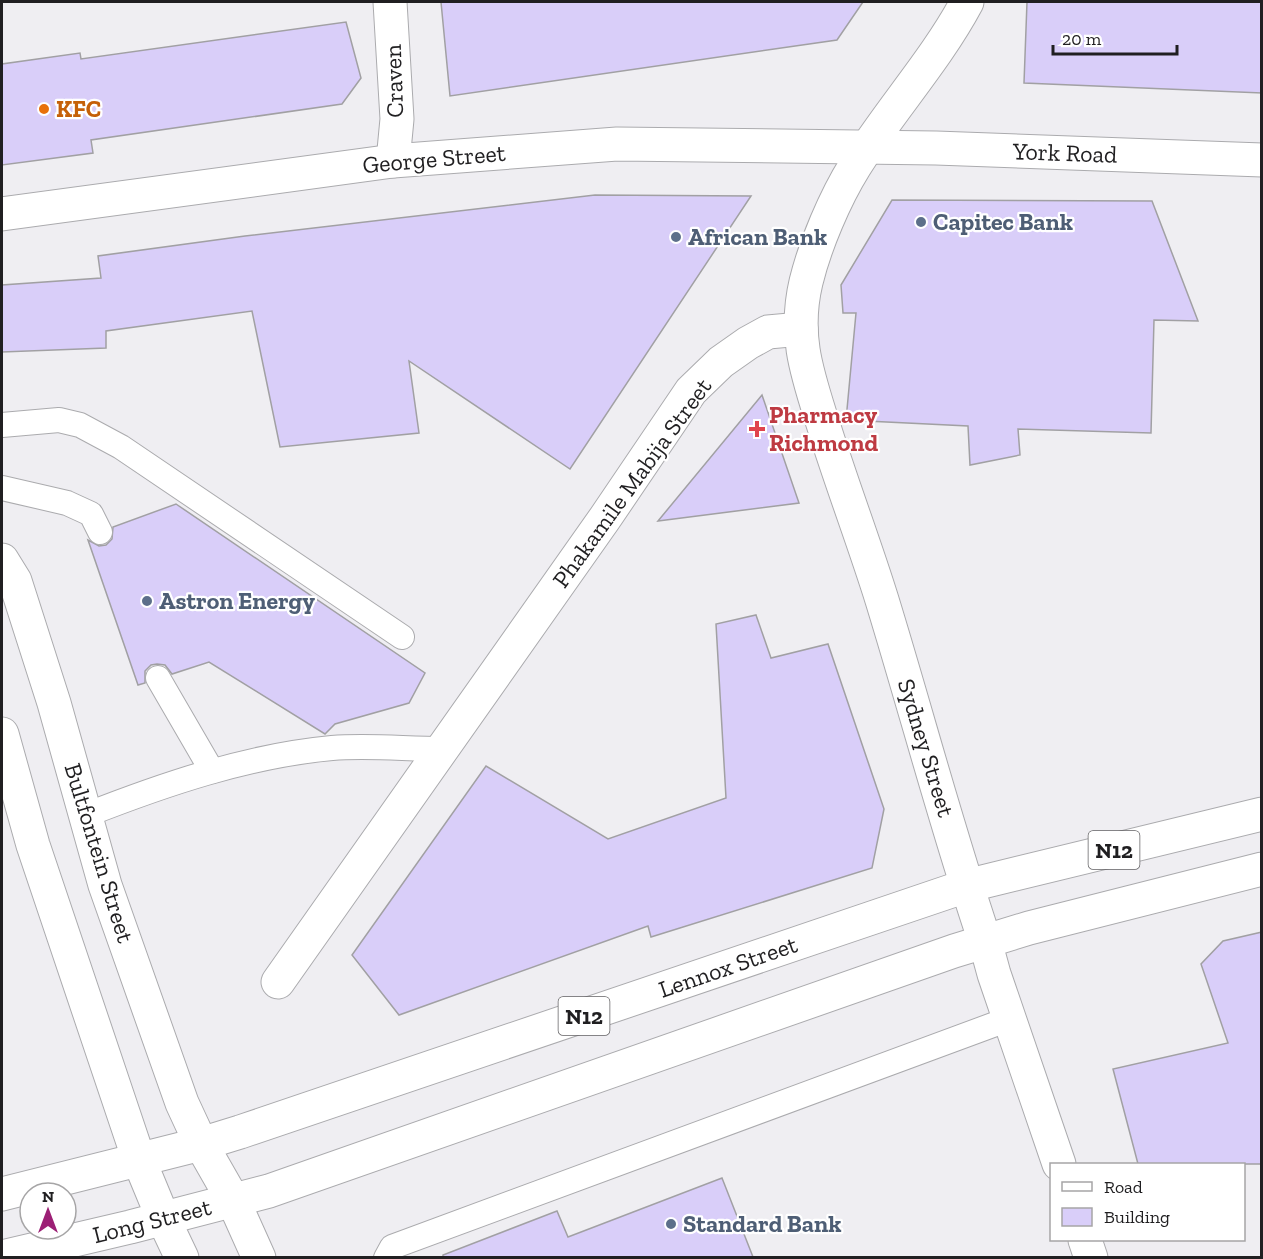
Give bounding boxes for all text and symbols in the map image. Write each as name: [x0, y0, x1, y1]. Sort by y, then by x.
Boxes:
scale bar: [1053, 18, 1178, 56]
text: 20 m: [1062, 28, 1102, 50]
street label: Craven: [378, 44, 409, 118]
place label: KFC: [56, 94, 101, 123]
marker: KFC: [37, 102, 51, 116]
street label: York Road: [1011, 136, 1118, 169]
street label: George Street: [361, 138, 507, 179]
place label: Capitec Bank: [933, 207, 1073, 236]
marker: Capitec Bank: [914, 215, 928, 229]
place label: African Bank: [688, 222, 827, 251]
marker: African Bank: [669, 230, 683, 244]
street label: Phakamile Mabija Street: [546, 372, 717, 593]
place label: Pharmacy Richmond: [769, 400, 879, 457]
marker: Pharmacy Richmond: [750, 422, 764, 436]
place label: Astron Energy: [159, 586, 315, 615]
marker: Astron Energy: [140, 594, 154, 608]
street label: Sydney Street: [892, 675, 961, 820]
street label: Bultfontein Street: [58, 760, 141, 946]
road number: N12: [1088, 831, 1140, 869]
street label: Lennox Street: [655, 929, 801, 1004]
road number: N12: [558, 997, 610, 1035]
legend: [1050, 1163, 1245, 1241]
text: Road: [1104, 1176, 1143, 1198]
north arrow: [18, 1181, 78, 1241]
text: N: [42, 1187, 54, 1206]
street label: Long Street: [90, 1192, 214, 1249]
text: Building: [1104, 1206, 1170, 1228]
place label: Standard Bank: [683, 1209, 841, 1238]
marker: Standard Bank: [664, 1217, 678, 1231]

